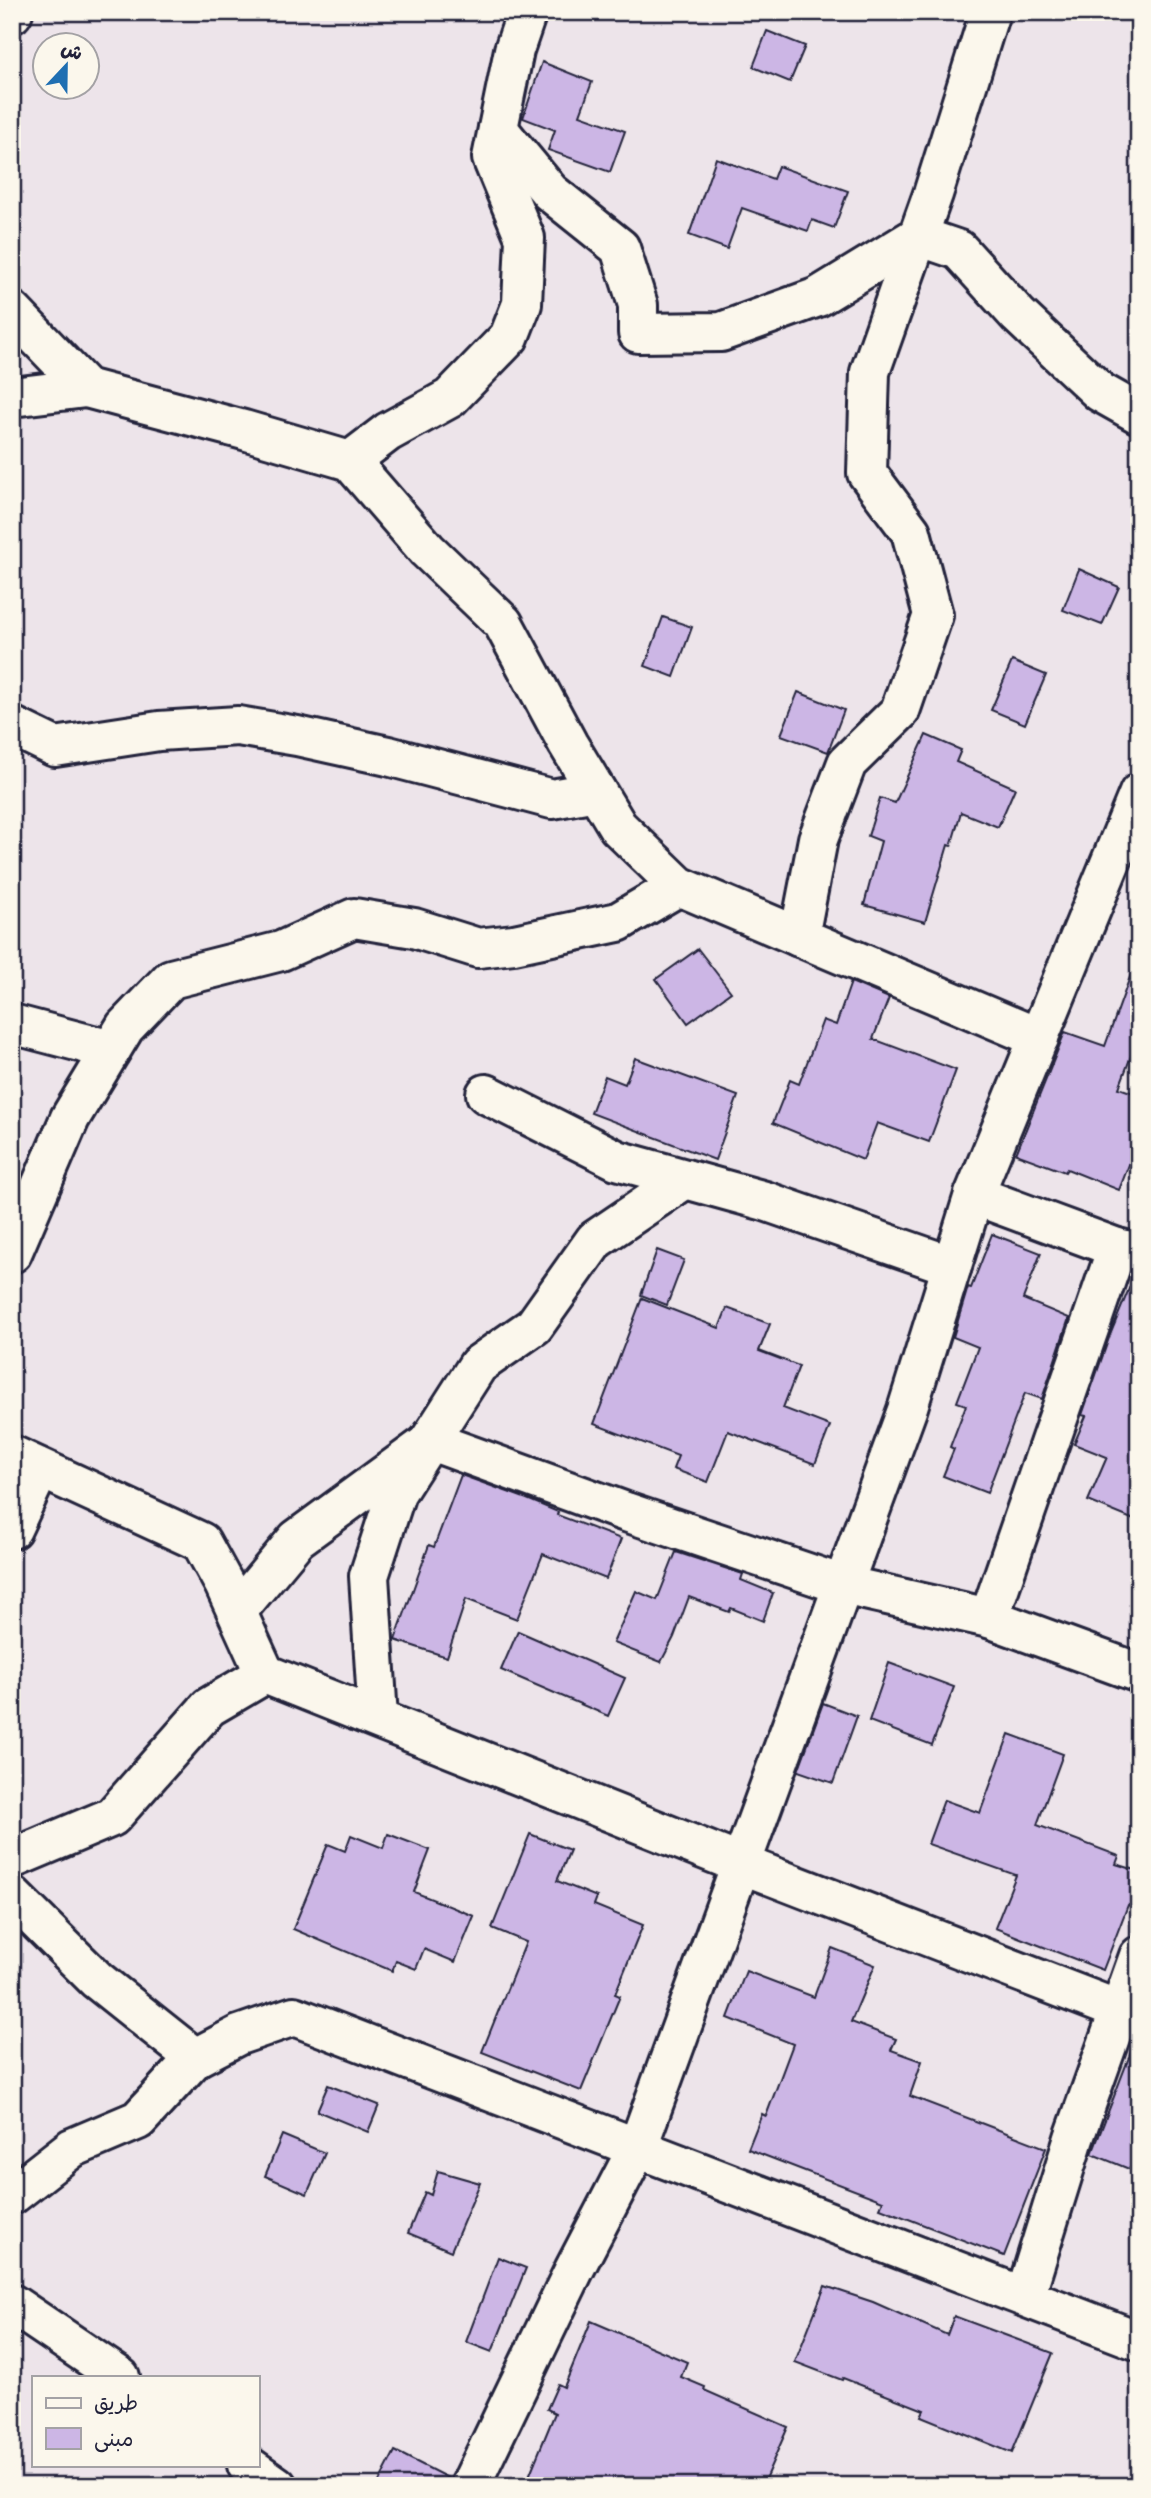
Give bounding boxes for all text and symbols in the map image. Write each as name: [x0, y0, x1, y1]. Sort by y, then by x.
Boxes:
north arrow: [32, 32, 102, 102]
text: ش: [58, 36, 86, 66]
legend: [32, 2376, 259, 2466]
text: طريق: [94, 2390, 138, 2416]
text: مبنى: [94, 2426, 133, 2453]

